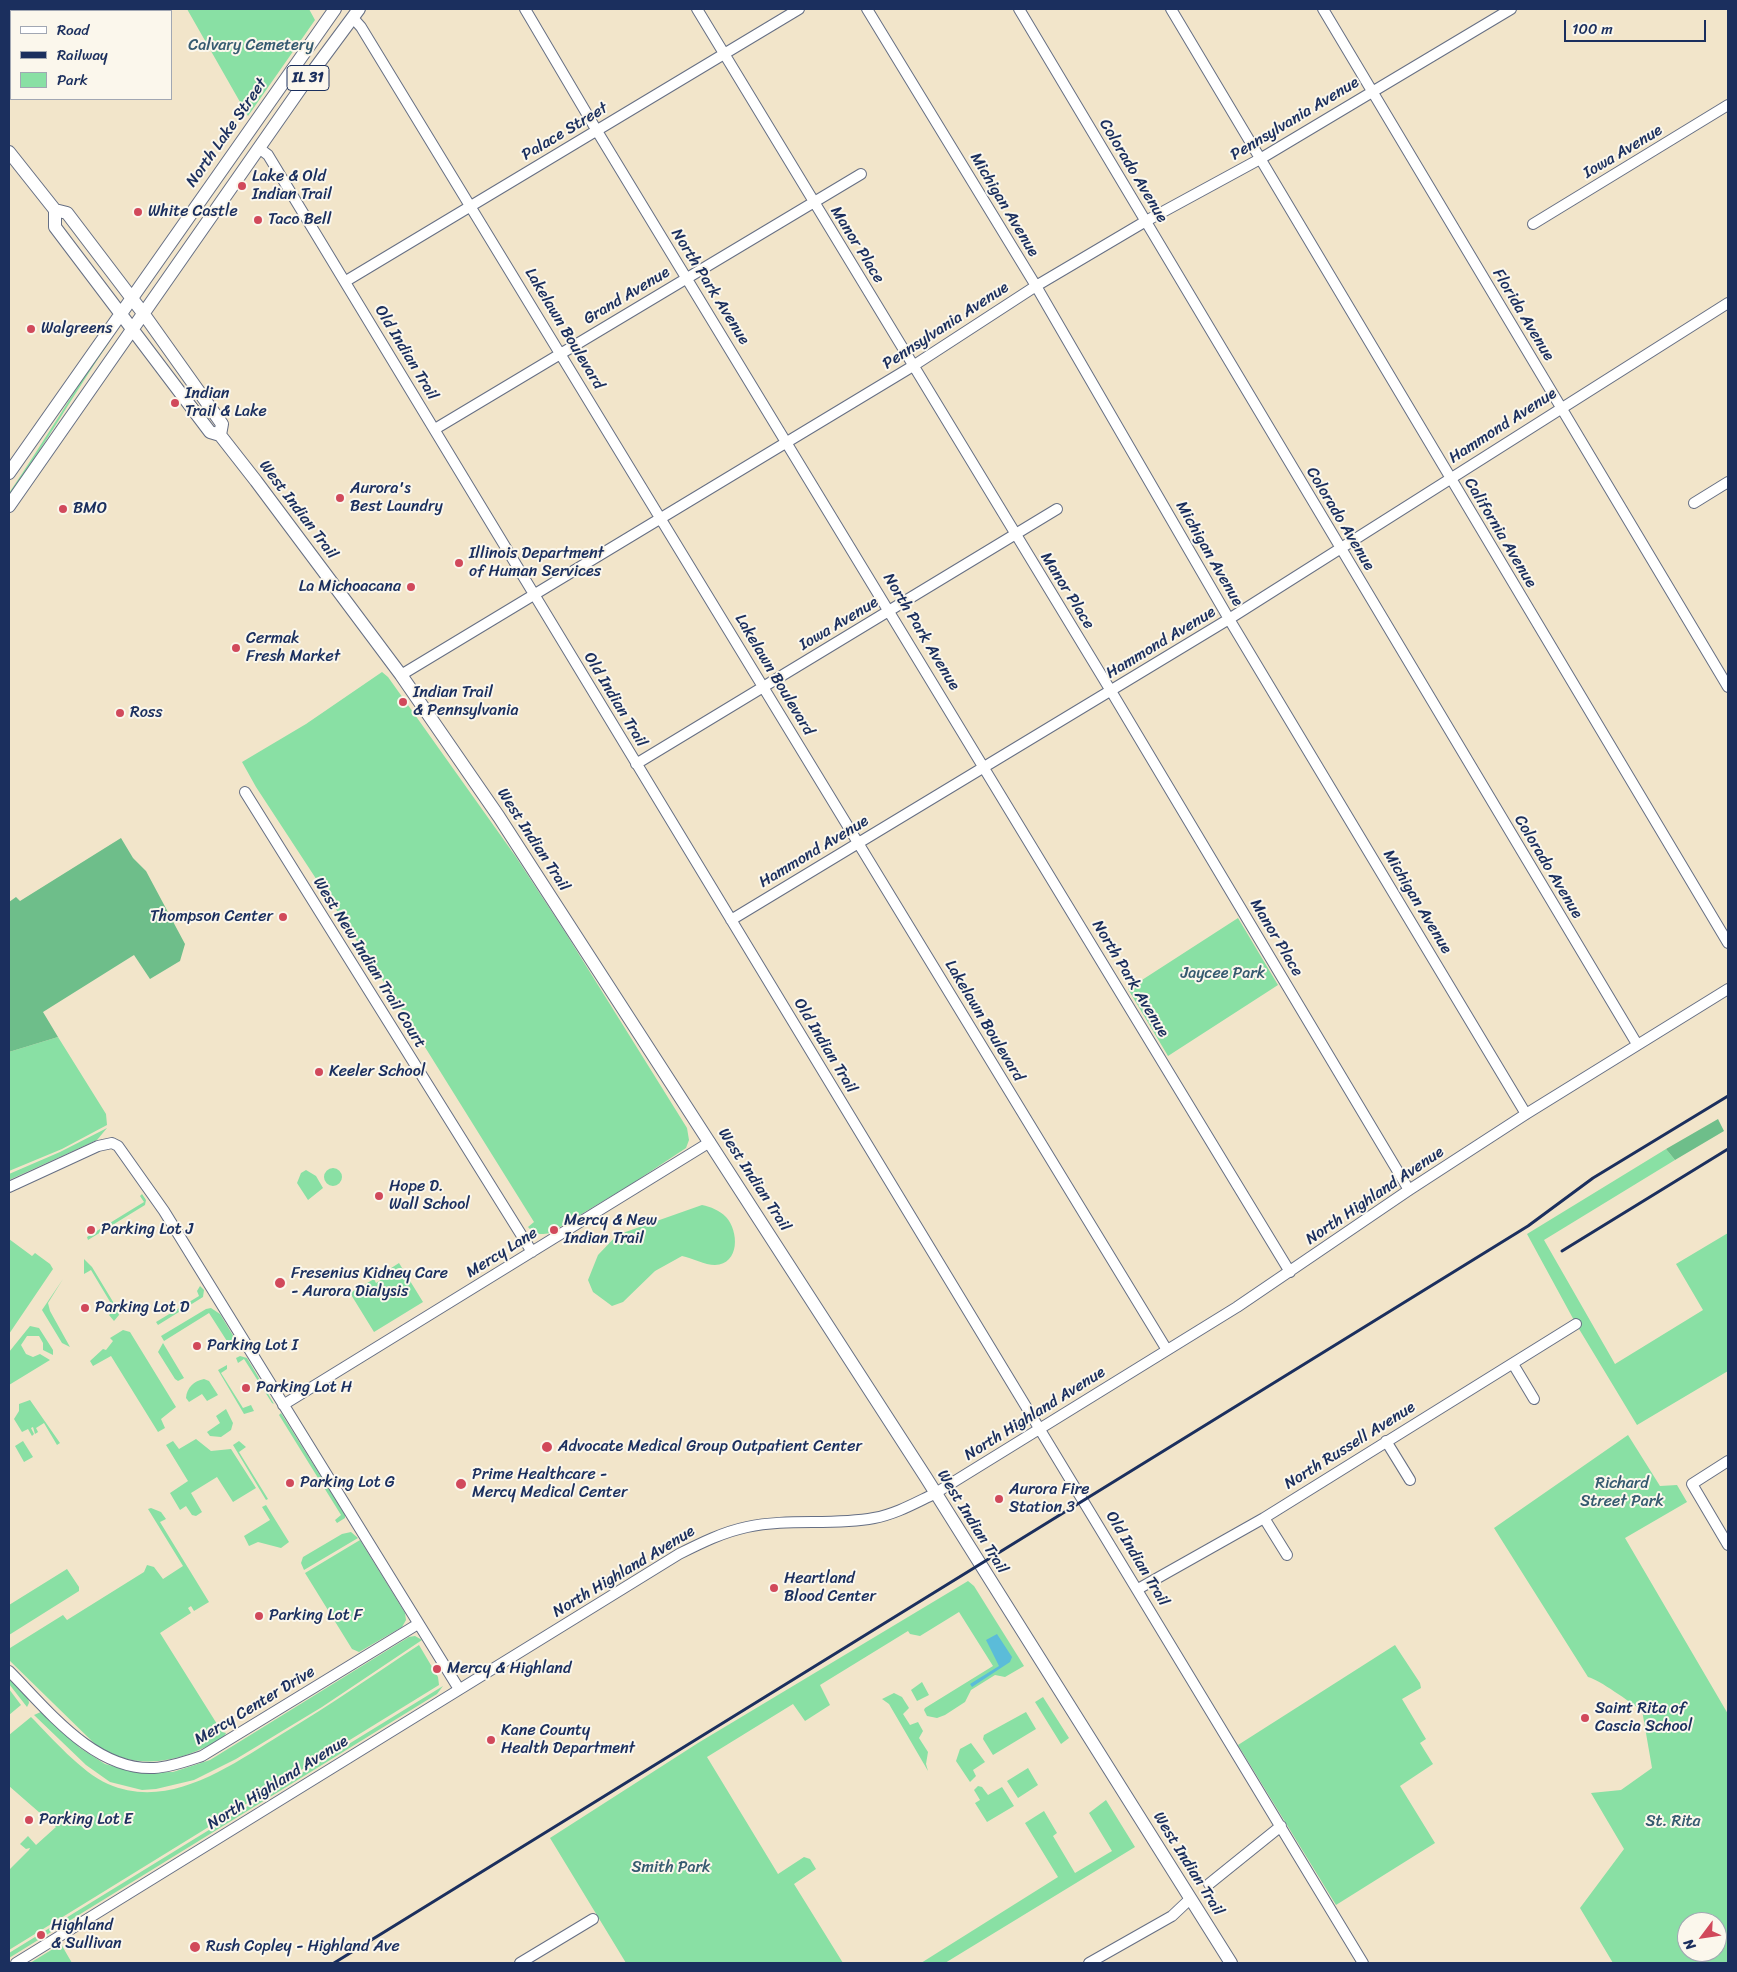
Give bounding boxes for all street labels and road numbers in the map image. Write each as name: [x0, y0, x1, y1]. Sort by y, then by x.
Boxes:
road number: IL 31: [287, 66, 329, 90]
street label: Pennsylvania Avenue: [1227, 73, 1363, 165]
street label: North Lake Street: [182, 75, 272, 191]
street label: Palace Street: [519, 99, 611, 165]
street label: Colorado Avenue: [1095, 116, 1171, 226]
street label: Iowa Avenue: [1580, 121, 1666, 183]
street label: Michigan Avenue: [965, 149, 1043, 261]
street label: Manor Place: [826, 203, 888, 287]
street label: North Park Avenue: [667, 225, 753, 349]
street label: Grand Avenue: [581, 263, 673, 329]
street label: Lakelawn Boulevard: [520, 265, 608, 393]
street label: Florida Avenue: [1488, 265, 1558, 365]
street label: Pennsylvania Avenue: [879, 278, 1013, 374]
street label: Old Indian Trail: [370, 302, 442, 404]
street label: Hammond Avenue: [1446, 384, 1560, 468]
street label: West Indian Trail: [255, 457, 341, 563]
street label: Colorado Avenue: [1302, 464, 1378, 574]
street label: California Avenue: [1460, 475, 1540, 591]
street label: Michigan Avenue: [1171, 498, 1247, 610]
street label: Manor Place: [1036, 549, 1098, 633]
street label: North Park Avenue: [878, 570, 964, 694]
street label: Iowa Avenue: [796, 593, 882, 655]
street label: Hammond Avenue: [1103, 603, 1219, 683]
street label: Lakelawn Boulevard: [730, 611, 818, 739]
street label: Old Indian Trail: [579, 649, 651, 751]
street label: West Indian Trail: [493, 785, 573, 895]
street label: Hammond Avenue: [756, 812, 872, 892]
street label: Colorado Avenue: [1510, 812, 1586, 922]
street label: Michigan Avenue: [1378, 846, 1456, 958]
street label: West New Indian Trail Court: [308, 874, 430, 1052]
street label: Manor Place: [1245, 896, 1307, 980]
street label: North Park Avenue: [1087, 917, 1173, 1041]
street label: Lakelawn Boulevard: [940, 957, 1028, 1085]
street label: Old Indian Trail: [789, 995, 861, 1097]
street label: West Indian Trail: [714, 1125, 794, 1235]
street label: North Highland Avenue: [1302, 1143, 1448, 1249]
street label: Mercy Lane: [463, 1224, 541, 1282]
street label: North Highland Avenue: [961, 1363, 1109, 1465]
street label: North Russell Avenue: [1281, 1398, 1419, 1494]
street label: West Indian Trail: [932, 1467, 1012, 1577]
street label: Old Indian Trail: [1101, 1508, 1173, 1610]
street label: North Highland Avenue: [549, 1522, 699, 1622]
street label: Mercy Center Drive: [191, 1662, 319, 1750]
street label: North Highland Avenue: [204, 1732, 352, 1834]
street label: West Indian Trail: [1148, 1809, 1228, 1919]

